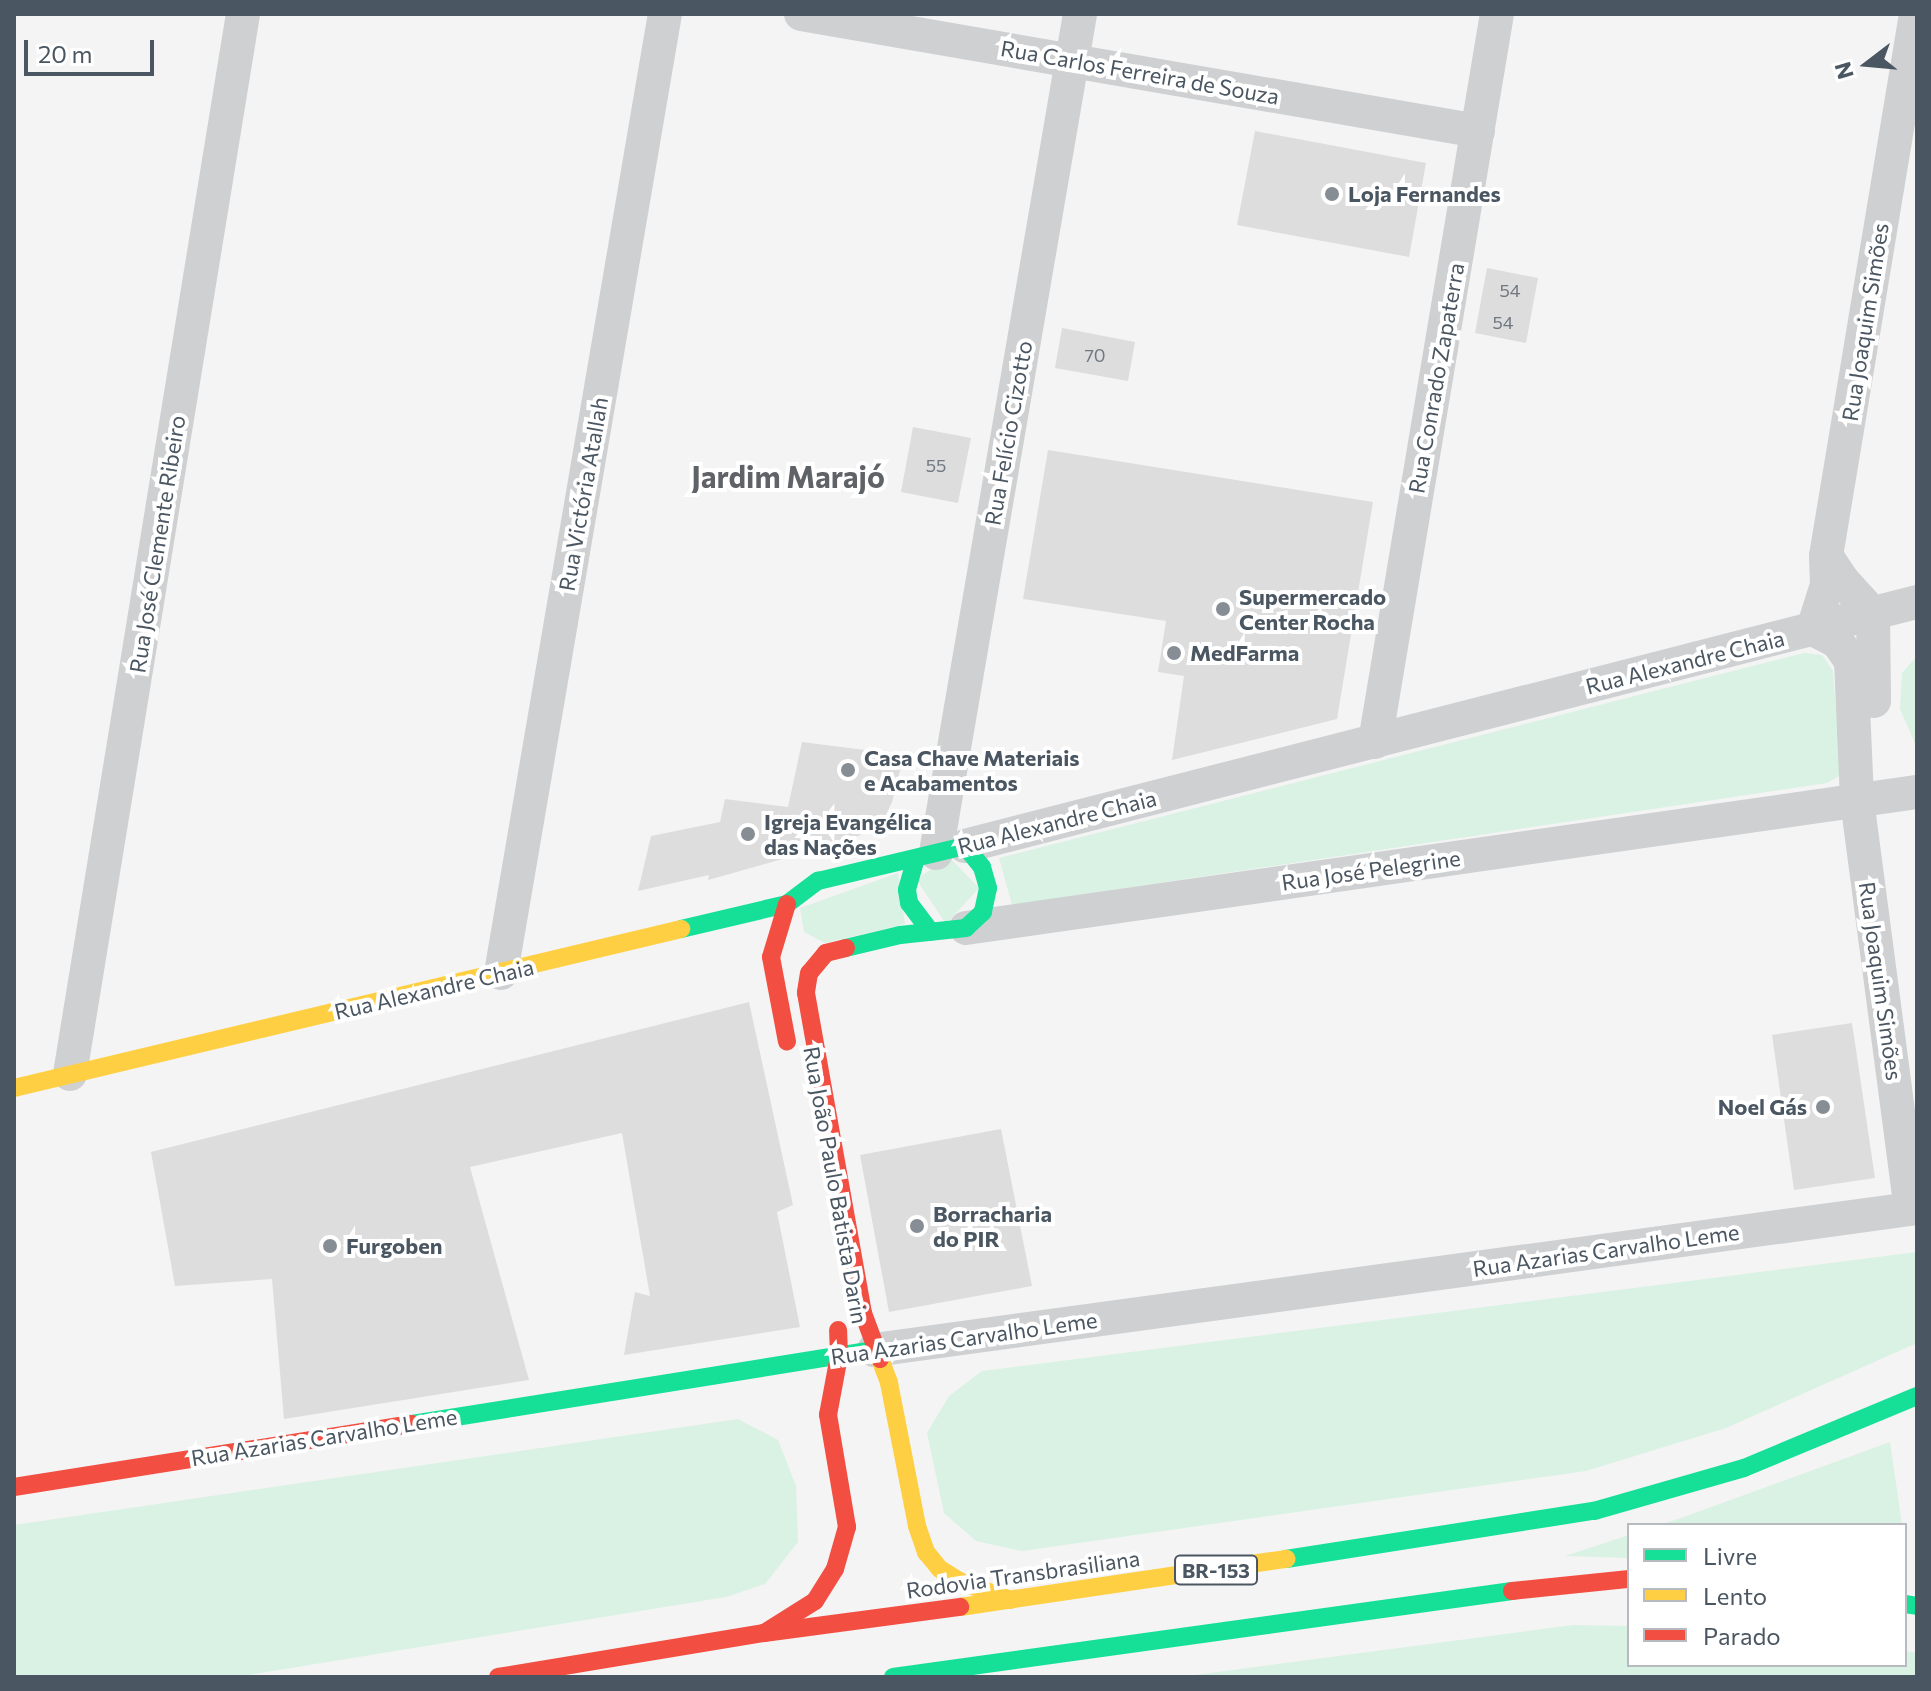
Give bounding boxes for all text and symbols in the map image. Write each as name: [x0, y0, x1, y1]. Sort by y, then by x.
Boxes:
scale bar: [28, 24, 158, 74]
north arrow: [1827, 24, 1907, 104]
street label: Rua Carlos Ferreira de Souza: [999, 34, 1281, 110]
text: 20 m: [38, 39, 92, 68]
text: N: [1828, 59, 1859, 82]
place label: Loja Fernandes: [1348, 181, 1501, 207]
marker: Loja Fernandes: [1323, 185, 1341, 203]
street label: Rua Joaquim Simões: [1836, 221, 1894, 423]
street label: Rua Conrado Zapaterra: [1403, 261, 1469, 495]
house number: 54: [1499, 279, 1521, 301]
house number: 54: [1492, 311, 1514, 333]
street label: Rua Felício Cizotto: [979, 339, 1037, 527]
house number: 70: [1084, 344, 1106, 366]
street label: Rua Victória Atallah: [553, 395, 613, 593]
street label: Rua José Clemente Ribeiro: [124, 413, 190, 675]
house number: 55: [926, 454, 946, 476]
district label: Jardim Marajó: [691, 458, 885, 494]
place label: Supermercado Center Rocha: [1239, 583, 1386, 634]
marker: Supermercado Center Rocha: [1214, 600, 1232, 618]
street label: Rua Alexandre Chaia: [1583, 625, 1787, 699]
place label: MedFarma: [1190, 640, 1299, 666]
marker: MedFarma: [1165, 644, 1183, 662]
place label: Casa Chave Materiais e Acabamentos: [864, 744, 1080, 796]
marker: Casa Chave Materiais e Acabamentos: [839, 761, 857, 779]
street label: Rua Alexandre Chaia: [955, 785, 1159, 859]
place label: Igreja Evangélica das Nações: [764, 808, 932, 860]
marker: Igreja Evangélica das Nações: [739, 825, 757, 843]
street label: Rua José Pelegrine: [1280, 844, 1462, 896]
street label: Rua Joaquim Simões: [1854, 880, 1908, 1082]
street label: Rua Alexandre Chaia: [332, 953, 536, 1025]
street label: Rua João Paulo Batista Darin: [799, 1044, 873, 1326]
place label: Noel Gás: [1718, 1094, 1807, 1120]
marker: Noel Gás: [1814, 1098, 1832, 1116]
place label: Borracharia do PIR: [933, 1200, 1052, 1252]
marker: Borracharia do PIR: [908, 1217, 926, 1235]
street label: Rua Azarias Carvalho Leme: [1471, 1218, 1741, 1282]
place label: Furgoben: [346, 1233, 443, 1259]
marker: Furgoben: [321, 1237, 339, 1255]
street label: Rua Azarias Carvalho Leme: [829, 1306, 1099, 1370]
street label: Rua Azarias Carvalho Leme: [189, 1403, 459, 1471]
legend: [1627, 1523, 1907, 1667]
text: Livre: [1703, 1541, 1757, 1570]
street label: Rodovia Transbrasiliana: [904, 1545, 1142, 1603]
road number: BR-153: [1174, 1554, 1258, 1586]
text: Lento: [1703, 1581, 1767, 1610]
text: Parado: [1703, 1621, 1781, 1650]

